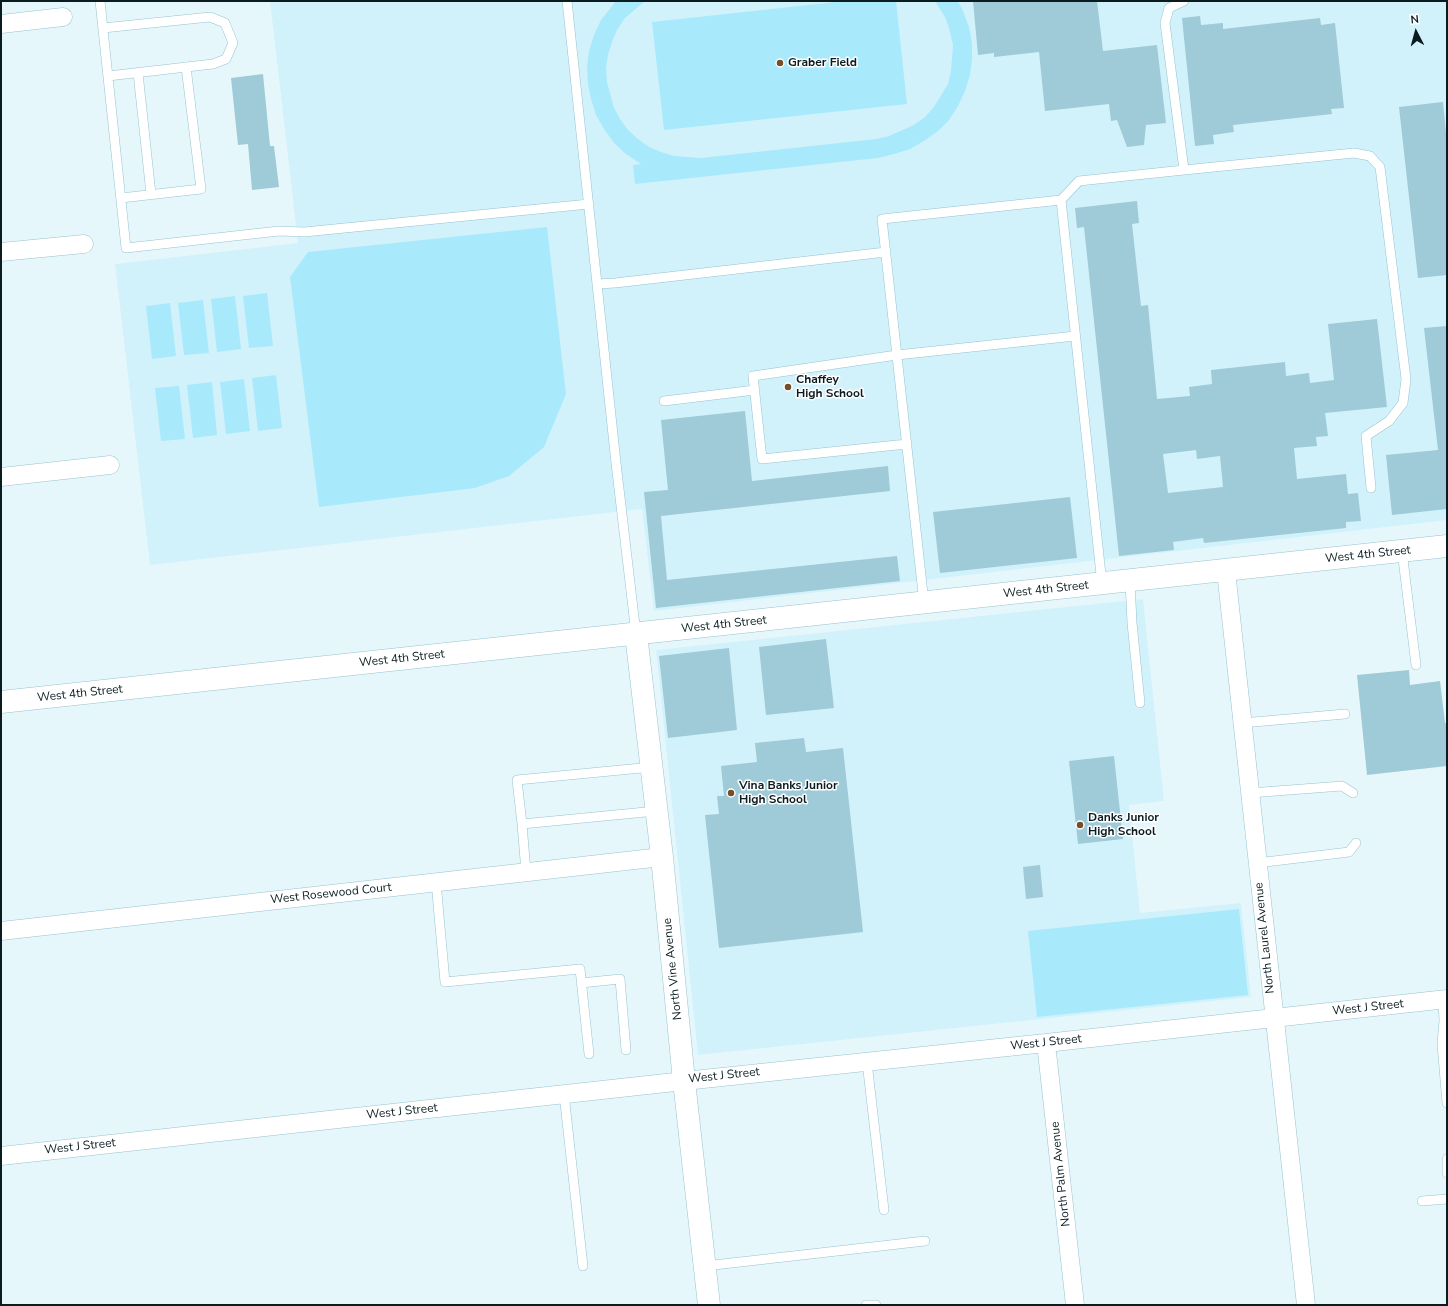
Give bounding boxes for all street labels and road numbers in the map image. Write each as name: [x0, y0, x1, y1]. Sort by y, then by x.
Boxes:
street label: West 4th Street: [1325, 543, 1411, 567]
street label: West 4th Street: [1003, 578, 1089, 602]
street label: West 4th Street: [681, 613, 767, 637]
street label: West 4th Street: [359, 647, 445, 671]
street label: West 4th Street: [37, 682, 123, 706]
street label: West Rosewood Court: [270, 880, 392, 908]
street label: North Laurel Avenue: [1252, 882, 1278, 994]
street label: North Vine Avenue: [660, 917, 686, 1021]
street label: West J Street: [1332, 997, 1404, 1019]
street label: West J Street: [1010, 1032, 1082, 1054]
street label: West J Street: [688, 1065, 760, 1087]
street label: West J Street: [366, 1101, 438, 1123]
street label: North Palm Avenue: [1048, 1121, 1074, 1227]
street label: West J Street: [44, 1136, 116, 1158]

